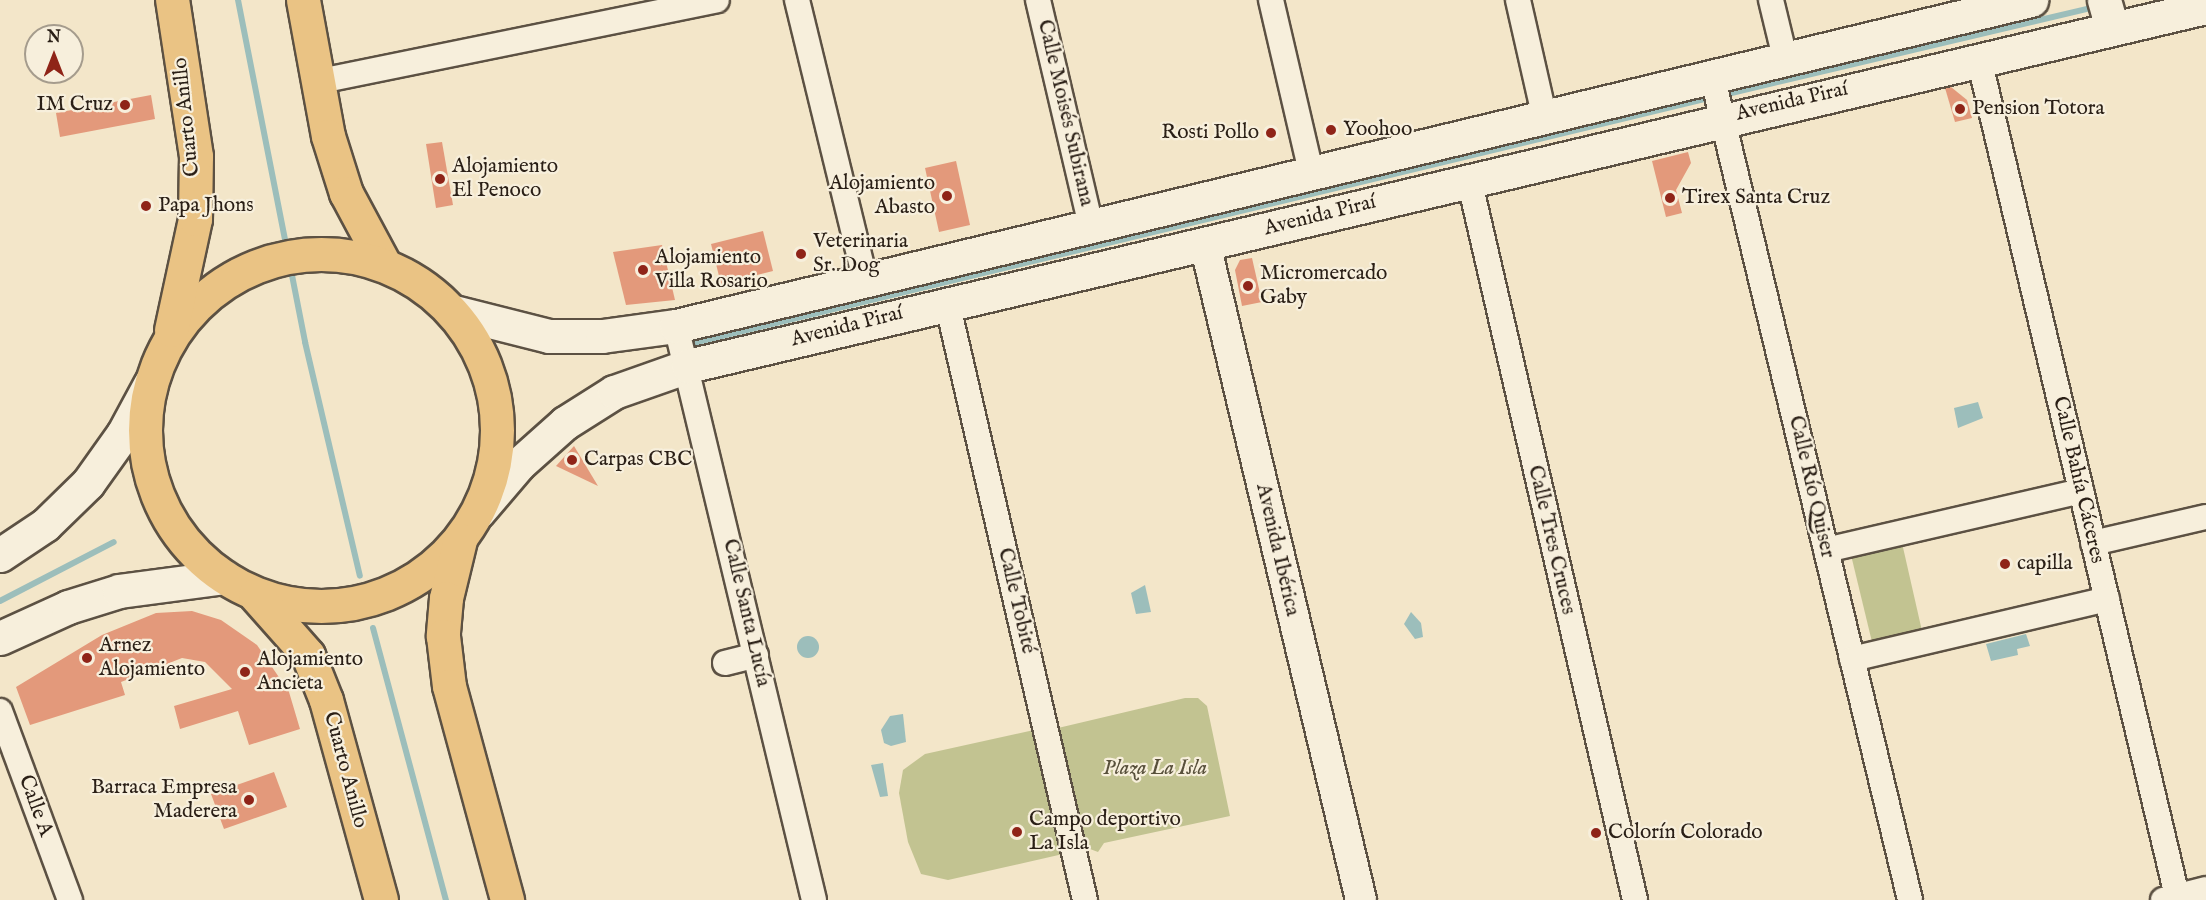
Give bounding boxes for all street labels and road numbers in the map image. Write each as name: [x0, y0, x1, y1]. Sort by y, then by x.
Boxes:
street label: Calle Moisés Subirana: [1031, 17, 1099, 209]
street label: Cuarto Anillo: [168, 56, 206, 178]
street label: Avenida Piraí: [1733, 77, 1851, 127]
street label: Avenida Piraí: [1261, 190, 1379, 242]
street label: Avenida Piraí: [788, 301, 906, 353]
street label: Calle Bahía Cáceres: [2047, 394, 2109, 566]
street label: Calle Río Quiser: [1782, 413, 1840, 561]
street label: Calle Tres Cruces: [1522, 463, 1580, 617]
street label: Avenida Ibérica: [1249, 481, 1305, 619]
street label: Calle Santa Lucía: [717, 537, 775, 689]
street label: Calle Tobité: [992, 546, 1040, 656]
street label: Cuarto Anillo: [317, 709, 373, 831]
street label: Calle A: [12, 772, 58, 840]

